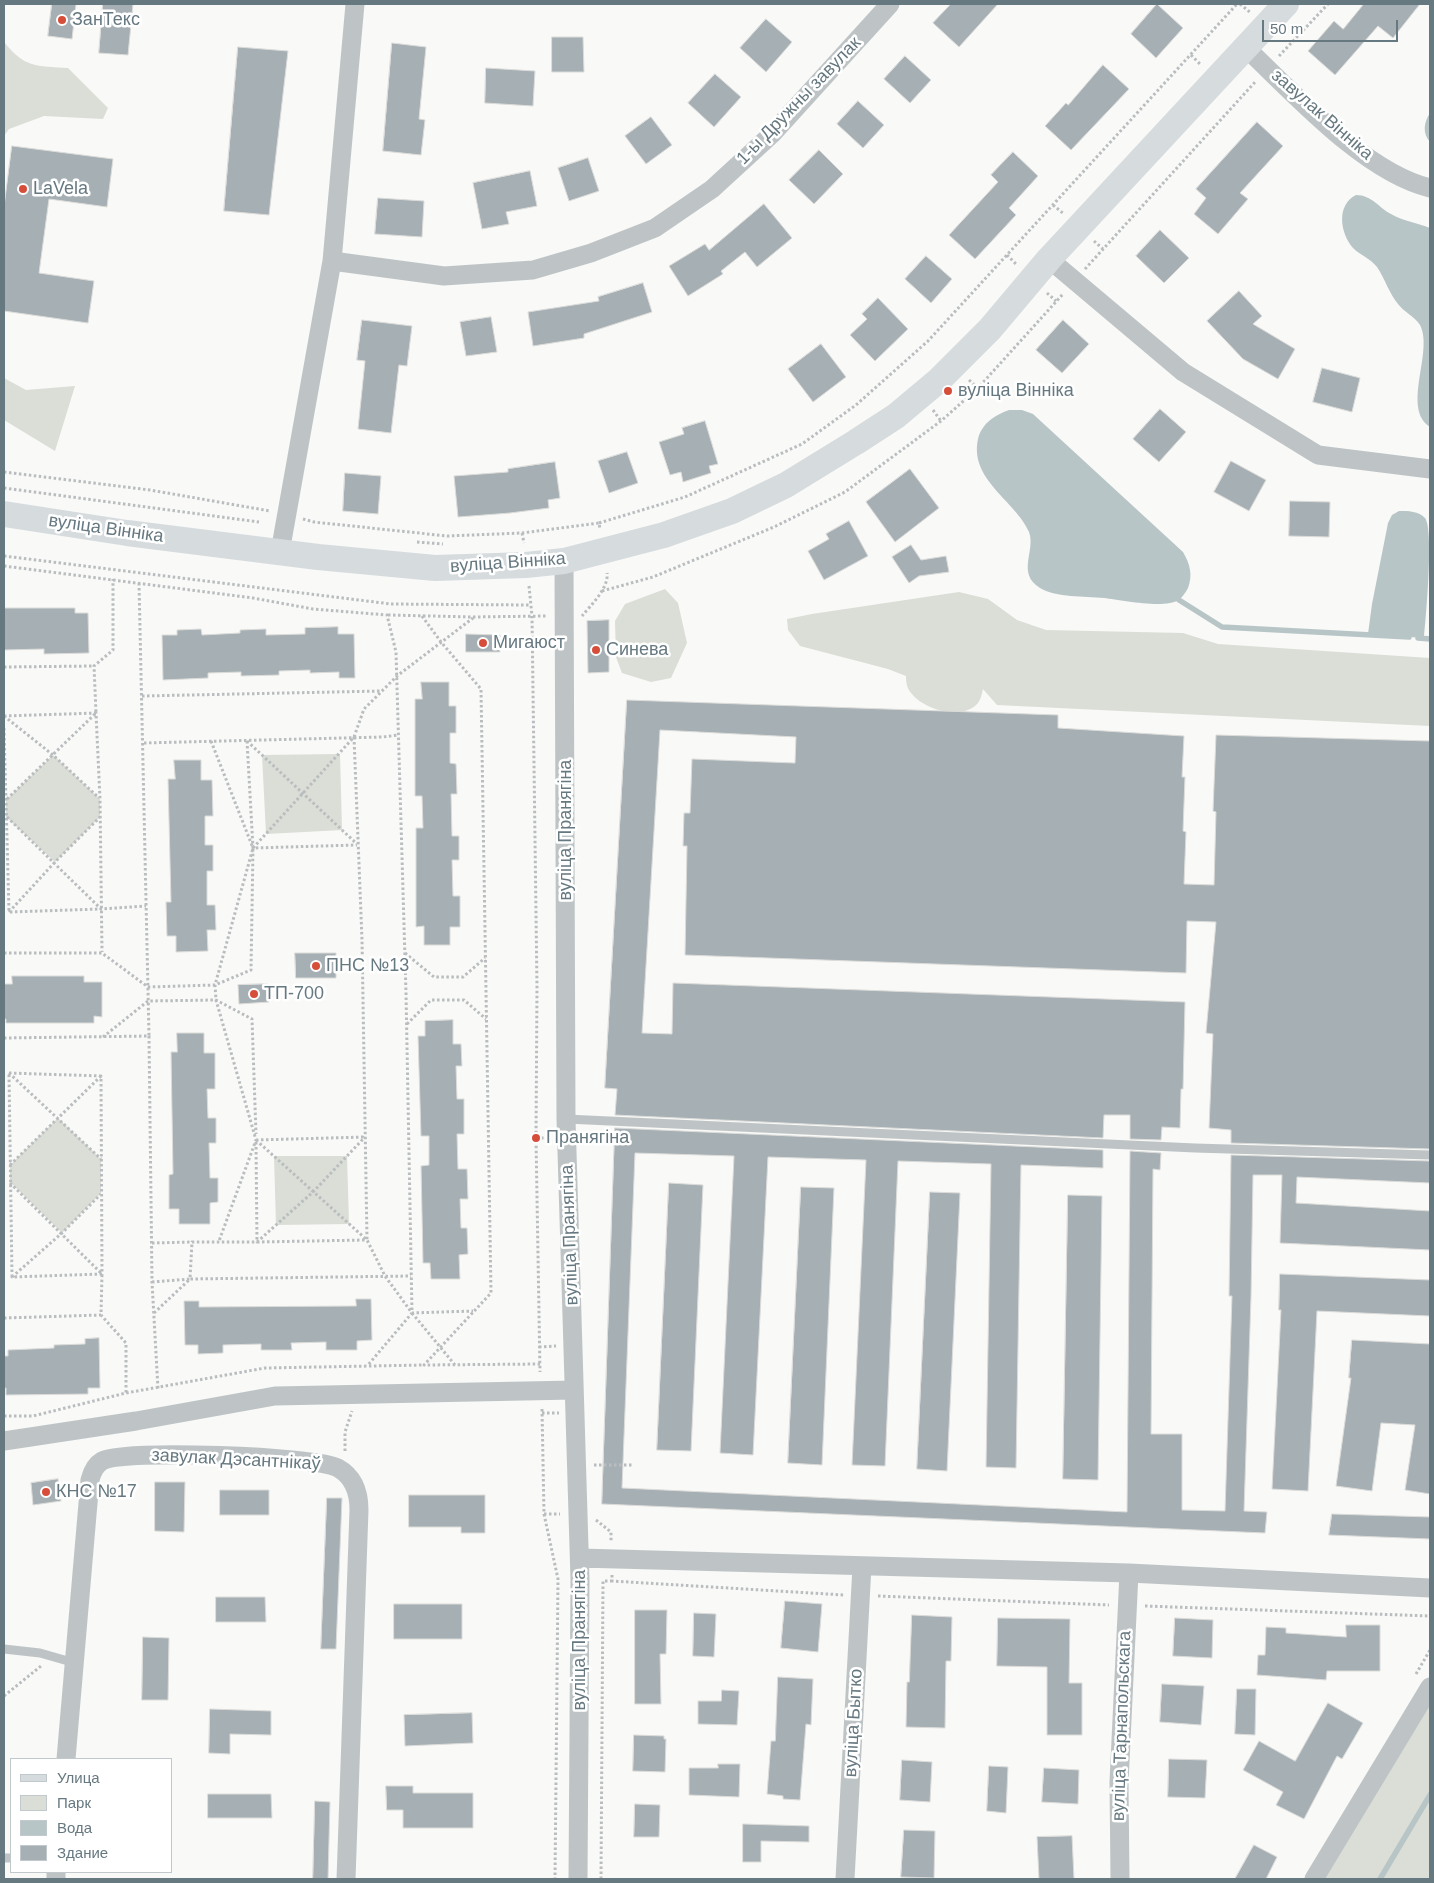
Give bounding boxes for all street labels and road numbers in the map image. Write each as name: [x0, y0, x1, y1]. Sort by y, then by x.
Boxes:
street label: 1-ы Дружны завулак: [732, 33, 866, 169]
street label: завулак Вінніка: [1267, 65, 1377, 165]
street label: вуліца Вінніка: [47, 510, 165, 548]
street label: вуліца Вінніка: [450, 548, 566, 578]
street label: вуліца Пранягіна: [555, 760, 577, 900]
street label: вуліца Пранягіна: [557, 1164, 583, 1306]
street label: завулак Дэсантнікаў: [151, 1445, 321, 1475]
street label: вуліца Пранягіна: [569, 1570, 591, 1710]
street label: вуліца Тарнапольскага: [1108, 1630, 1136, 1822]
street label: вуліца Бытко: [840, 1668, 868, 1778]

